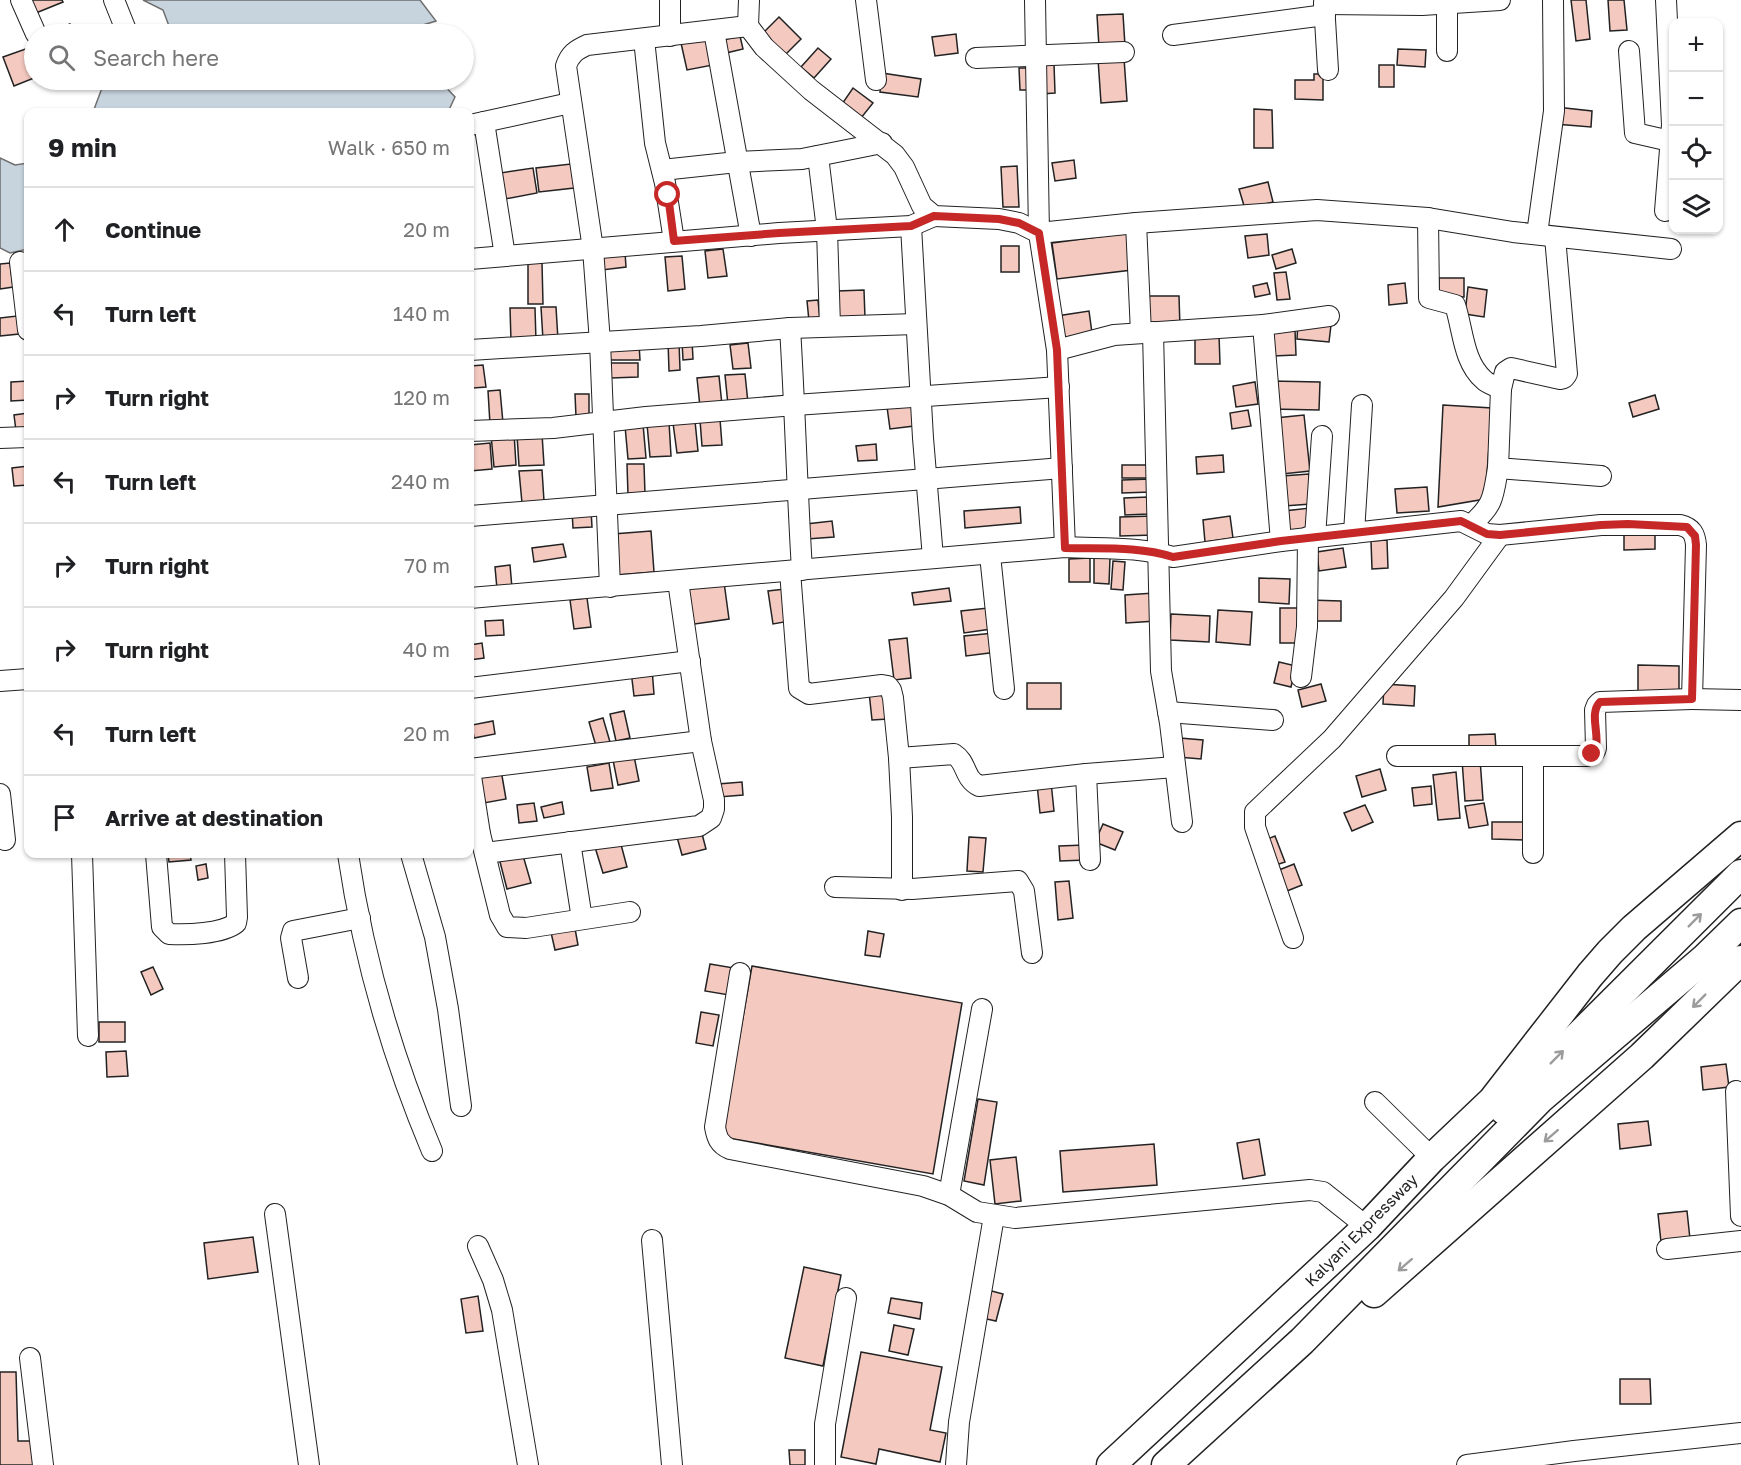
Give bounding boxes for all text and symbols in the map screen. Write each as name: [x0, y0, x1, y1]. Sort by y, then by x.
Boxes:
map controls: [1669, 18, 1723, 234]
button: +: [1669, 18, 1723, 72]
search box: [24, 24, 474, 90]
icon: search: [45, 41, 78, 74]
text: Search here: [93, 44, 219, 71]
button: −: [1669, 72, 1723, 126]
button: locate: [1669, 126, 1723, 180]
text: 9 min: [48, 132, 117, 163]
text: Walk · 650 m: [328, 135, 450, 159]
button: layers: [1669, 180, 1723, 234]
route start: [654, 181, 680, 207]
icon: ahead: [48, 213, 81, 246]
text: Continue: [105, 216, 201, 243]
text: 20 m: [403, 217, 450, 241]
icon: left: [48, 297, 81, 330]
text: Turn left: [105, 300, 196, 327]
text: 140 m: [393, 301, 450, 325]
icon: right: [48, 381, 81, 414]
text: Turn right: [105, 384, 209, 411]
text: 120 m: [394, 385, 450, 409]
icon: left: [48, 465, 81, 498]
text: Turn left: [105, 468, 196, 495]
text: 240 m: [391, 469, 450, 493]
icon: right: [48, 549, 81, 582]
text: Turn right: [105, 552, 209, 579]
text: 70 m: [404, 553, 450, 577]
icon: right: [48, 633, 81, 666]
text: Turn right: [105, 636, 209, 663]
text: 40 m: [403, 637, 450, 661]
icon: left: [48, 717, 81, 750]
text: Turn left: [105, 720, 196, 747]
text: 20 m: [403, 721, 450, 745]
route end: [1578, 740, 1604, 766]
icon: arrive: [48, 801, 81, 834]
text: Arrive at destination: [105, 804, 323, 831]
one-way arrow: [1688, 912, 1703, 927]
one-way arrow: [1692, 993, 1707, 1008]
one-way arrow: [1550, 1050, 1565, 1065]
one-way arrow: [1544, 1129, 1559, 1143]
street label: Kalyani Expressway: [1300, 1169, 1422, 1291]
one-way arrow: [1398, 1258, 1413, 1272]

